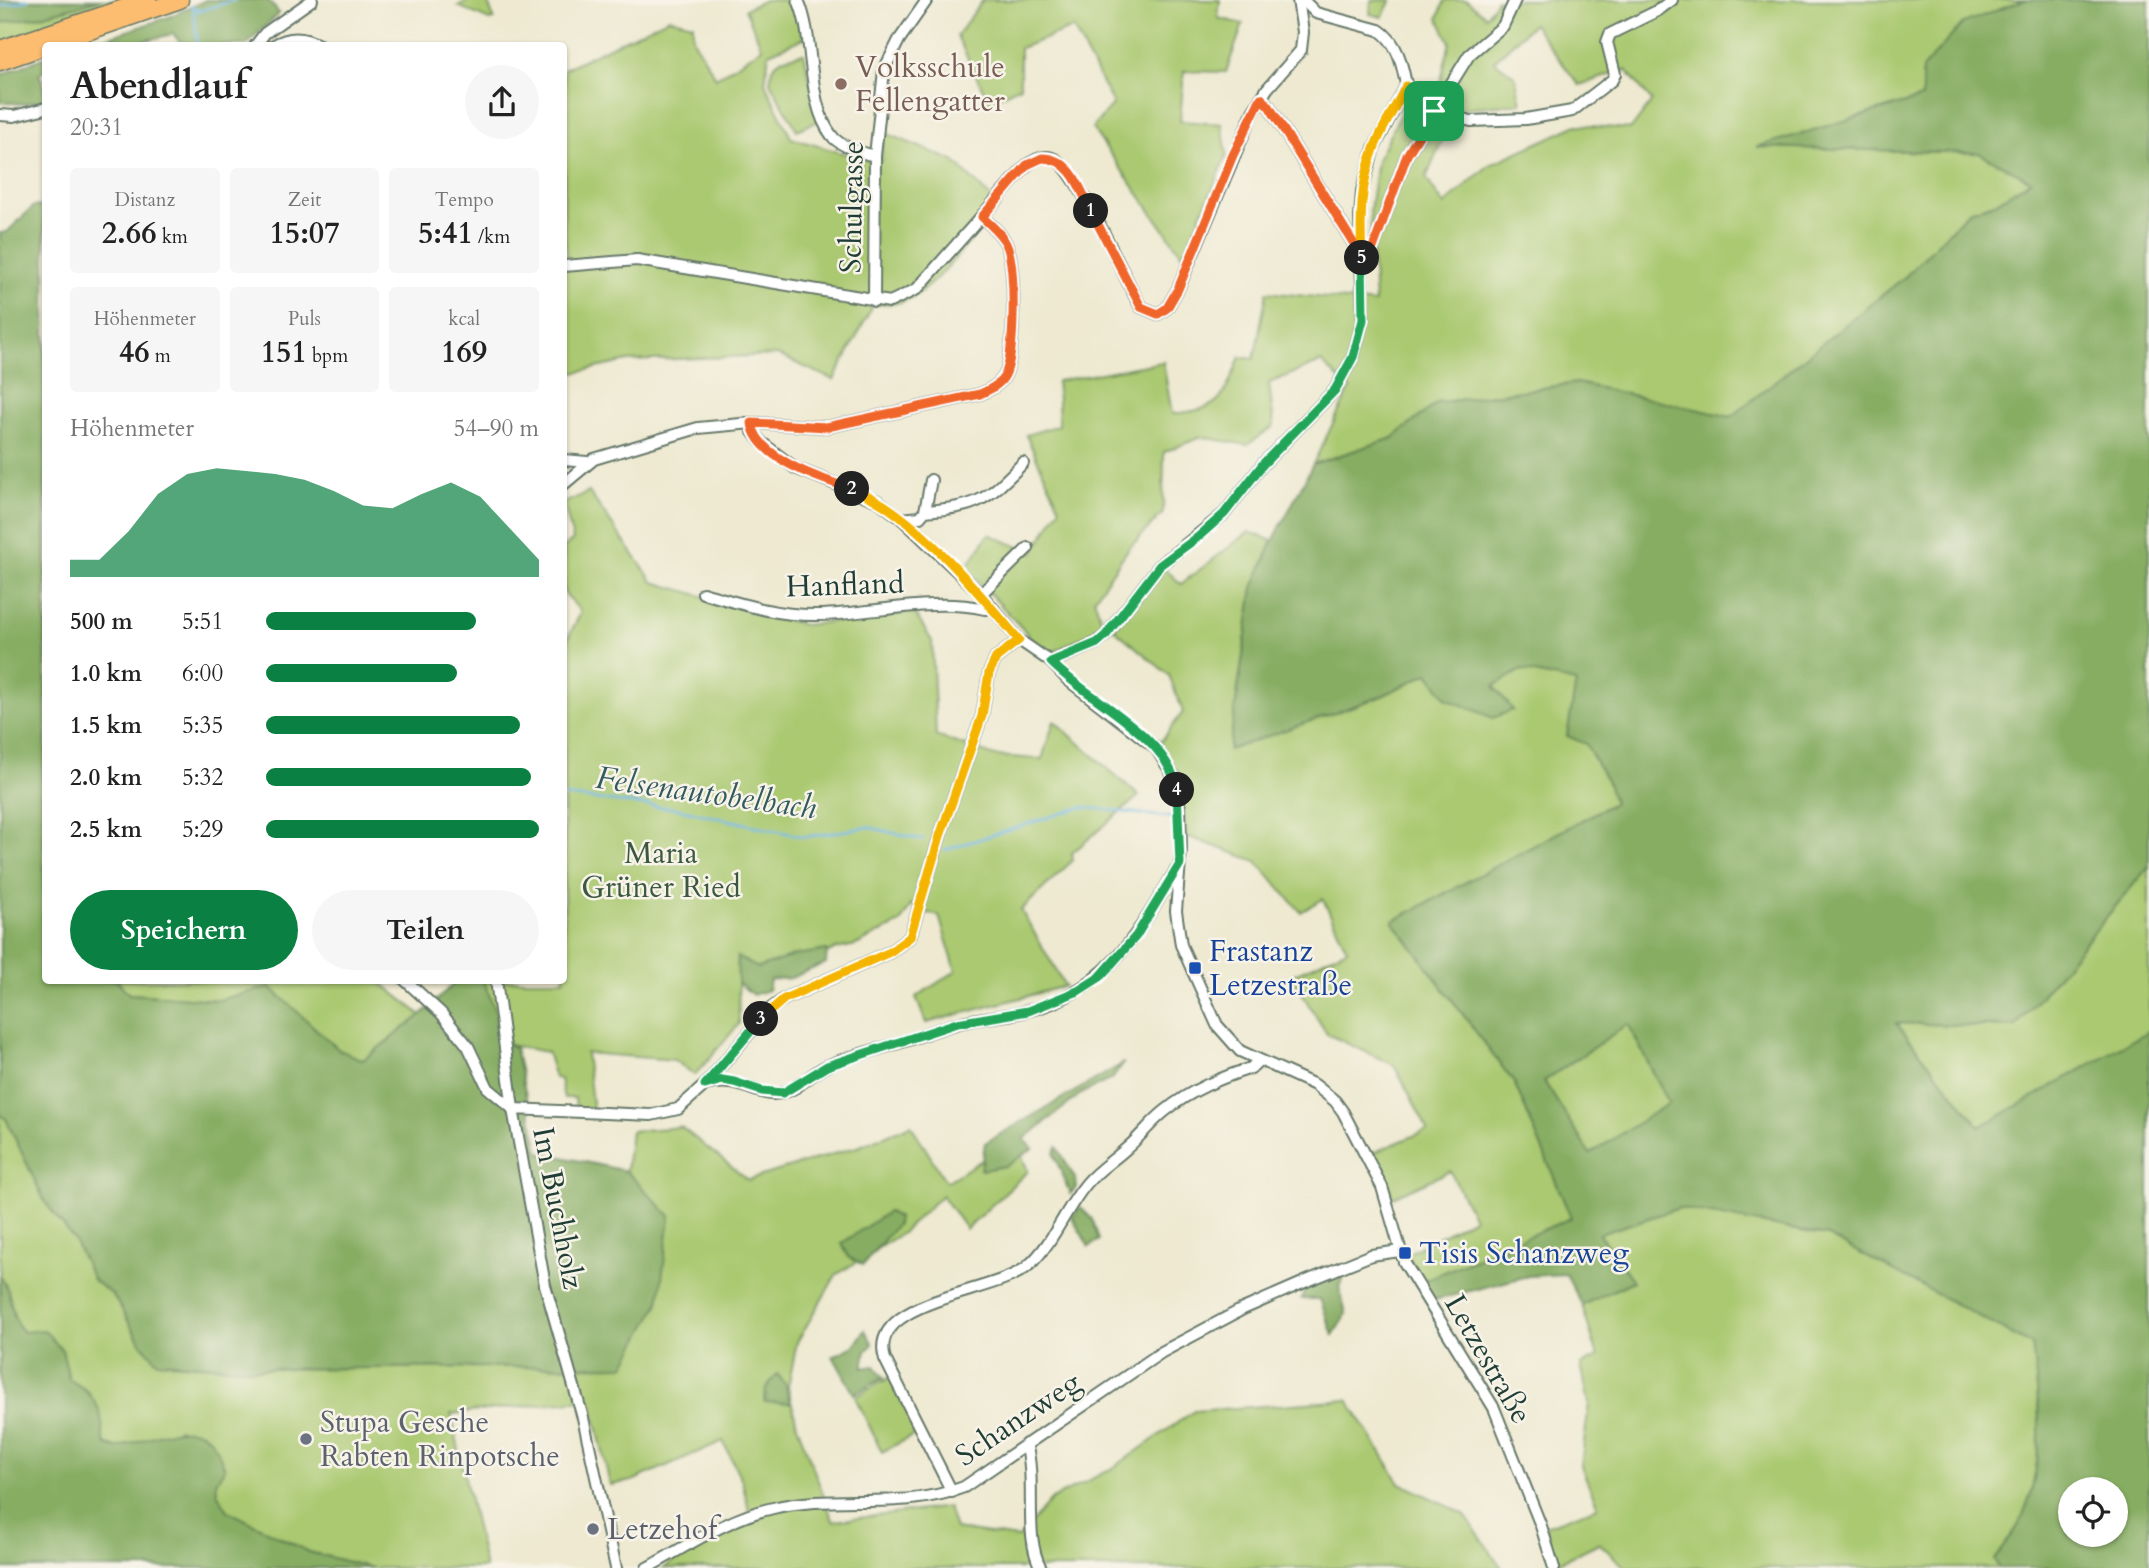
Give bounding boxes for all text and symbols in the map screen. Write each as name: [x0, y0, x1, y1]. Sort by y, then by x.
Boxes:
place label: Volksschule Fellengatter: [855, 47, 1005, 122]
text: Abendlauf: [70, 60, 247, 112]
button: share: [465, 65, 539, 139]
marker: Volksschule Fellengatter: [833, 76, 849, 92]
pin: [1404, 81, 1464, 141]
icon: arrive: [1415, 92, 1453, 130]
text: 20:31: [70, 112, 123, 143]
street label: Schulgasse: [830, 140, 874, 274]
text: Distanz: [115, 187, 175, 213]
text: Zeit: [288, 187, 321, 213]
text: Tempo: [435, 187, 494, 213]
pin: 1: [1074, 194, 1108, 228]
text: 1: [1086, 197, 1095, 223]
text: 2.66: [102, 213, 157, 254]
text: 15:07: [269, 213, 340, 254]
text: 5:41: [418, 213, 473, 254]
text: km: [157, 224, 188, 250]
text: /km: [473, 224, 510, 250]
pin: 5: [1344, 240, 1380, 276]
text: 5: [1357, 244, 1366, 270]
text: Höhenmeter: [94, 306, 196, 332]
text: Puls: [288, 306, 321, 332]
text: kcal: [448, 306, 480, 332]
text: 46: [119, 332, 150, 373]
text: 151: [261, 332, 307, 373]
text: 169: [441, 332, 487, 373]
text: m: [150, 343, 171, 369]
text: bpm: [307, 343, 348, 369]
text: Höhenmeter: [70, 413, 194, 444]
text: 54–90 m: [454, 413, 539, 444]
pin: 2: [834, 472, 870, 506]
text: 2: [847, 475, 856, 501]
street label: Hanfland: [785, 562, 905, 608]
text: 500 m: [70, 606, 133, 637]
text: 5:51: [182, 606, 223, 637]
text: 1.0 km: [70, 658, 142, 689]
text: 6:00: [182, 658, 223, 689]
text: 1.5 km: [70, 710, 142, 741]
text: 5:35: [182, 710, 223, 741]
water label: Felsenautobelbach: [593, 756, 819, 830]
text: 2.0 km: [70, 762, 142, 793]
text: 5:32: [182, 762, 223, 793]
pin: 4: [1160, 772, 1194, 808]
text: 4: [1172, 776, 1181, 802]
text: 2.5 km: [70, 814, 142, 845]
text: 5:29: [182, 814, 223, 845]
park label: Maria Grüner Ried: [581, 833, 741, 908]
button: Speichern: [70, 890, 298, 970]
button: Teilen: [312, 890, 539, 970]
place label: Frastanz Letzestraße: [1209, 931, 1352, 1006]
marker: Frastanz Letzestraße: [1187, 960, 1203, 976]
pin: 3: [744, 1002, 778, 1036]
text: 3: [756, 1005, 765, 1031]
street label: Im Buchholz: [522, 1123, 594, 1293]
place label: Tisis Schanzweg: [1419, 1233, 1629, 1274]
marker: Tisis Schanzweg: [1397, 1245, 1413, 1261]
street label: Letzestraße: [1434, 1287, 1542, 1431]
street label: Schanzweg: [947, 1362, 1089, 1476]
place label: Stupa Gesche Rabten Rinpotsche: [320, 1402, 560, 1477]
marker: Stupa Gesche Rabten Rinpotsche: [298, 1431, 314, 1447]
map controls: [2058, 1477, 2128, 1547]
button: locate: [2058, 1477, 2128, 1547]
place label: Letzehof: [607, 1509, 722, 1550]
marker: Letzehof: [585, 1521, 601, 1537]

